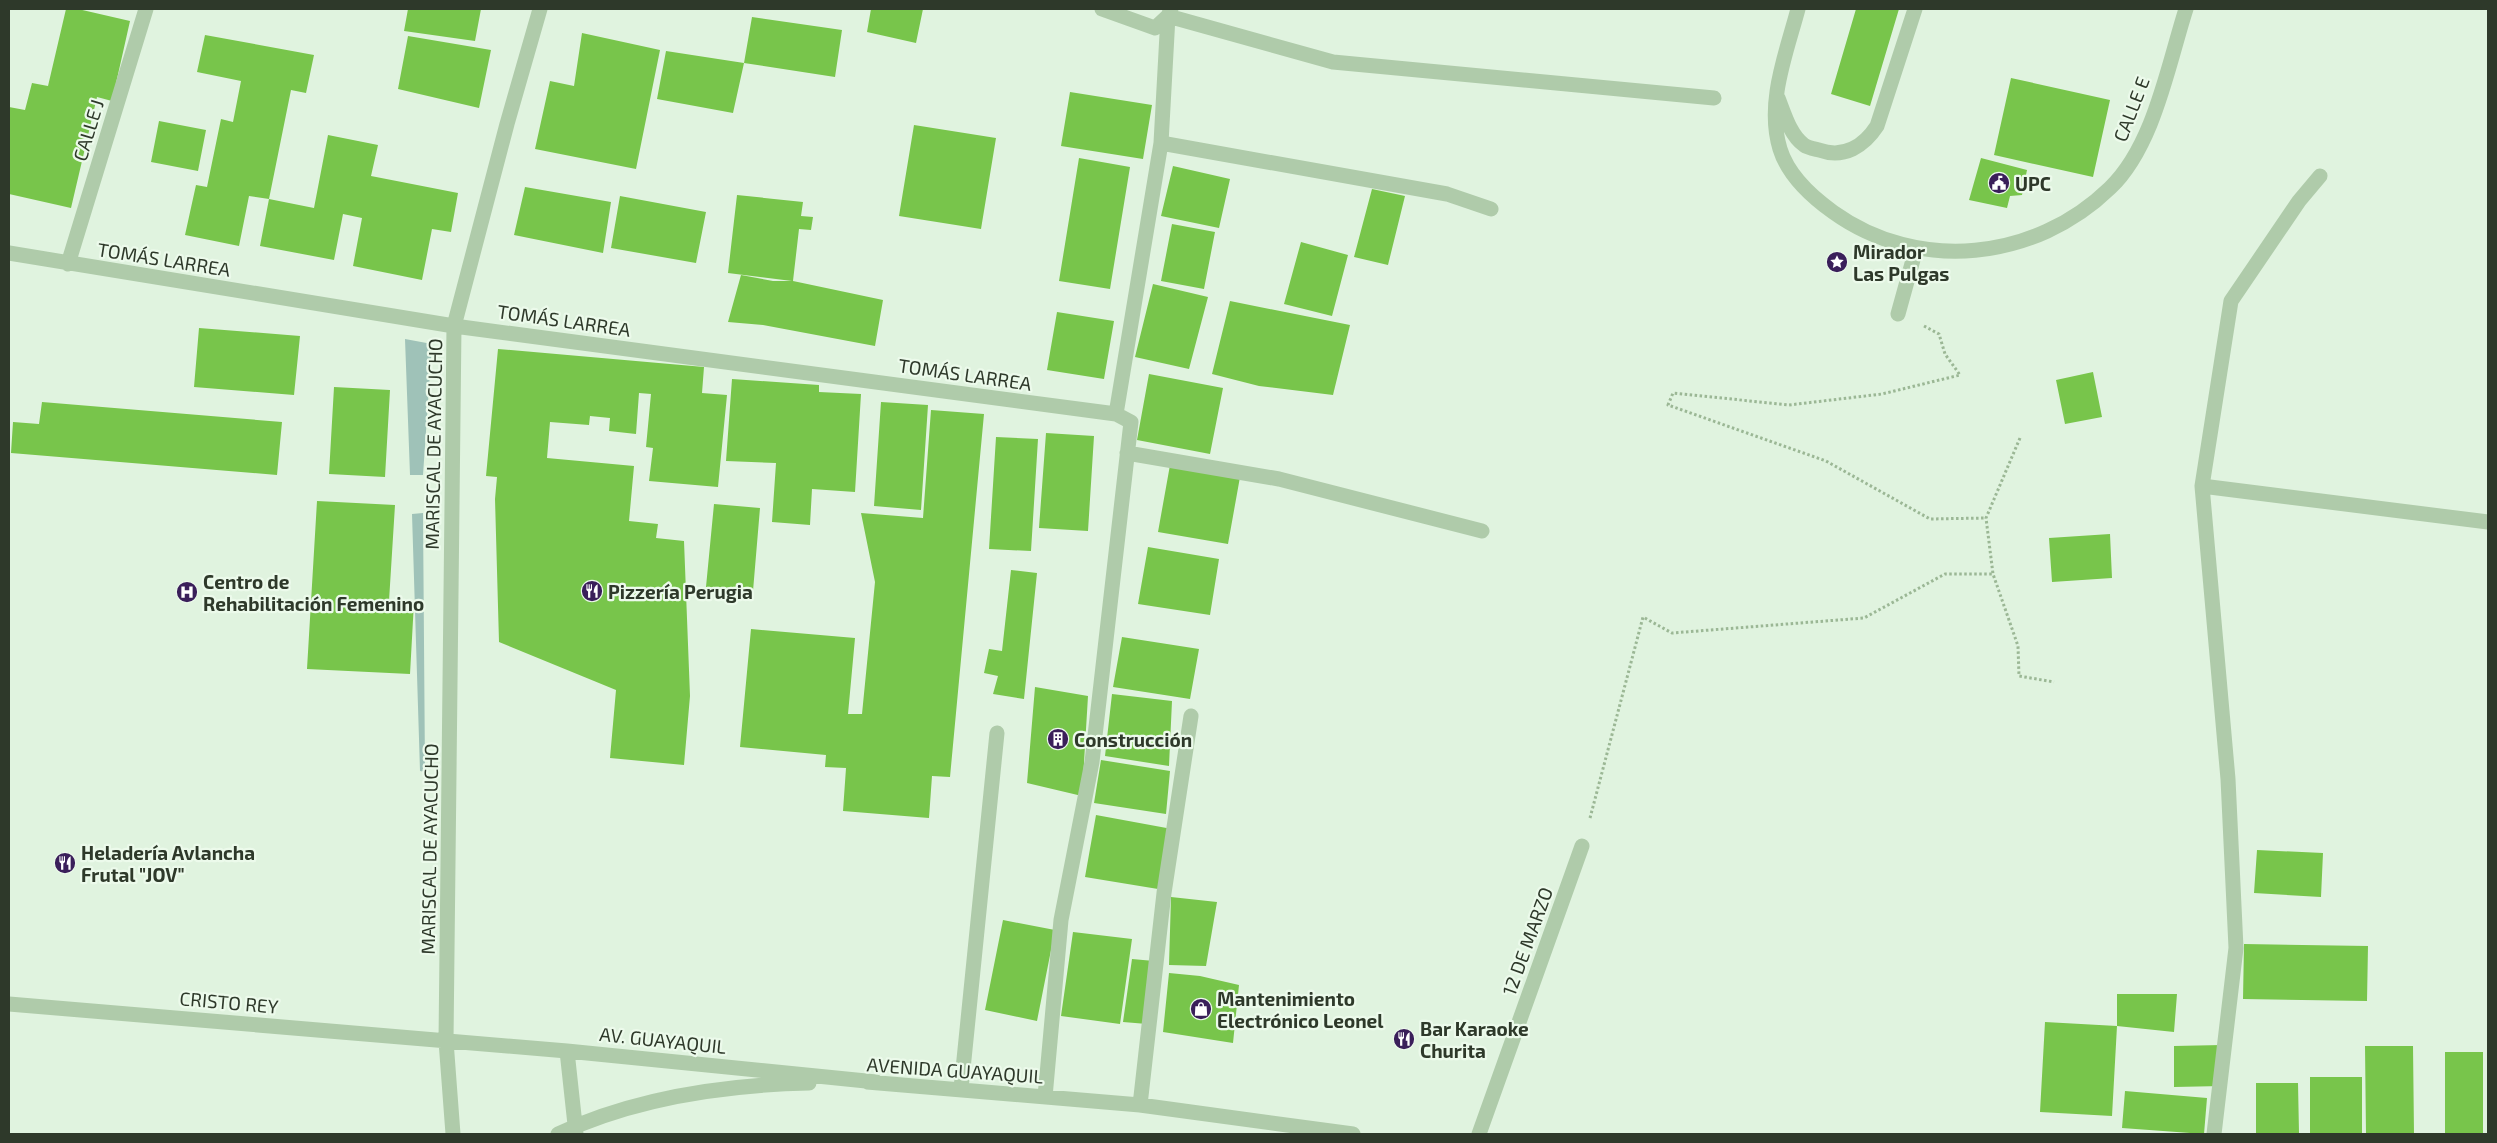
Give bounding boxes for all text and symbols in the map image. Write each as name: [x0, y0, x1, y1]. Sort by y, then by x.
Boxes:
street label: CALLE E: [2108, 73, 2154, 145]
street label: CALLE J: [68, 96, 108, 164]
public building icon: UPC: [1987, 171, 2011, 195]
place label: UPC: [2015, 172, 2051, 195]
street label: TOMÁS LARREA: [96, 237, 232, 281]
place label: Mirador Las Pulgas: [1853, 240, 1949, 285]
place icon: Mirador Las Pulgas: [1825, 250, 1849, 274]
street label: TOMÁS LARREA: [496, 299, 632, 341]
street label: MARISCAL DE AYACUCHO: [420, 338, 446, 550]
street label: TOMÁS LARREA: [897, 353, 1033, 395]
place label: Centro de Rehabilitación Femenino: [203, 570, 424, 615]
restaurant icon: Pizzería Perugia: [580, 579, 604, 603]
hospital icon: Centro de Rehabilitación Femenino: [175, 580, 199, 604]
place label: Pizzería Perugia: [608, 580, 753, 603]
building icon: Construcción: [1046, 727, 1070, 751]
place label: Construcción: [1074, 728, 1192, 751]
street label: MARISCAL DE AYACUCHO: [416, 743, 442, 955]
place label: Heladería Avlancha Frutal "JOV": [81, 841, 255, 886]
restaurant icon: Heladería Avlancha Frutal "JOV": [53, 851, 77, 875]
street label: 12 DE MARZO: [1497, 884, 1557, 998]
street label: CRISTO REY: [179, 986, 280, 1018]
place label: Mantenimiento Electrónico Leonel: [1217, 987, 1384, 1032]
shop icon: Mantenimiento Electrónico Leonel: [1189, 997, 1213, 1021]
place label: Bar Karaoke Churita: [1420, 1017, 1529, 1062]
street label: AV. GUAYAQUIL: [598, 1022, 728, 1058]
restaurant icon: Bar Karaoke Churita: [1392, 1027, 1416, 1051]
street label: AVENIDA GUAYAQUIL: [866, 1052, 1044, 1088]

